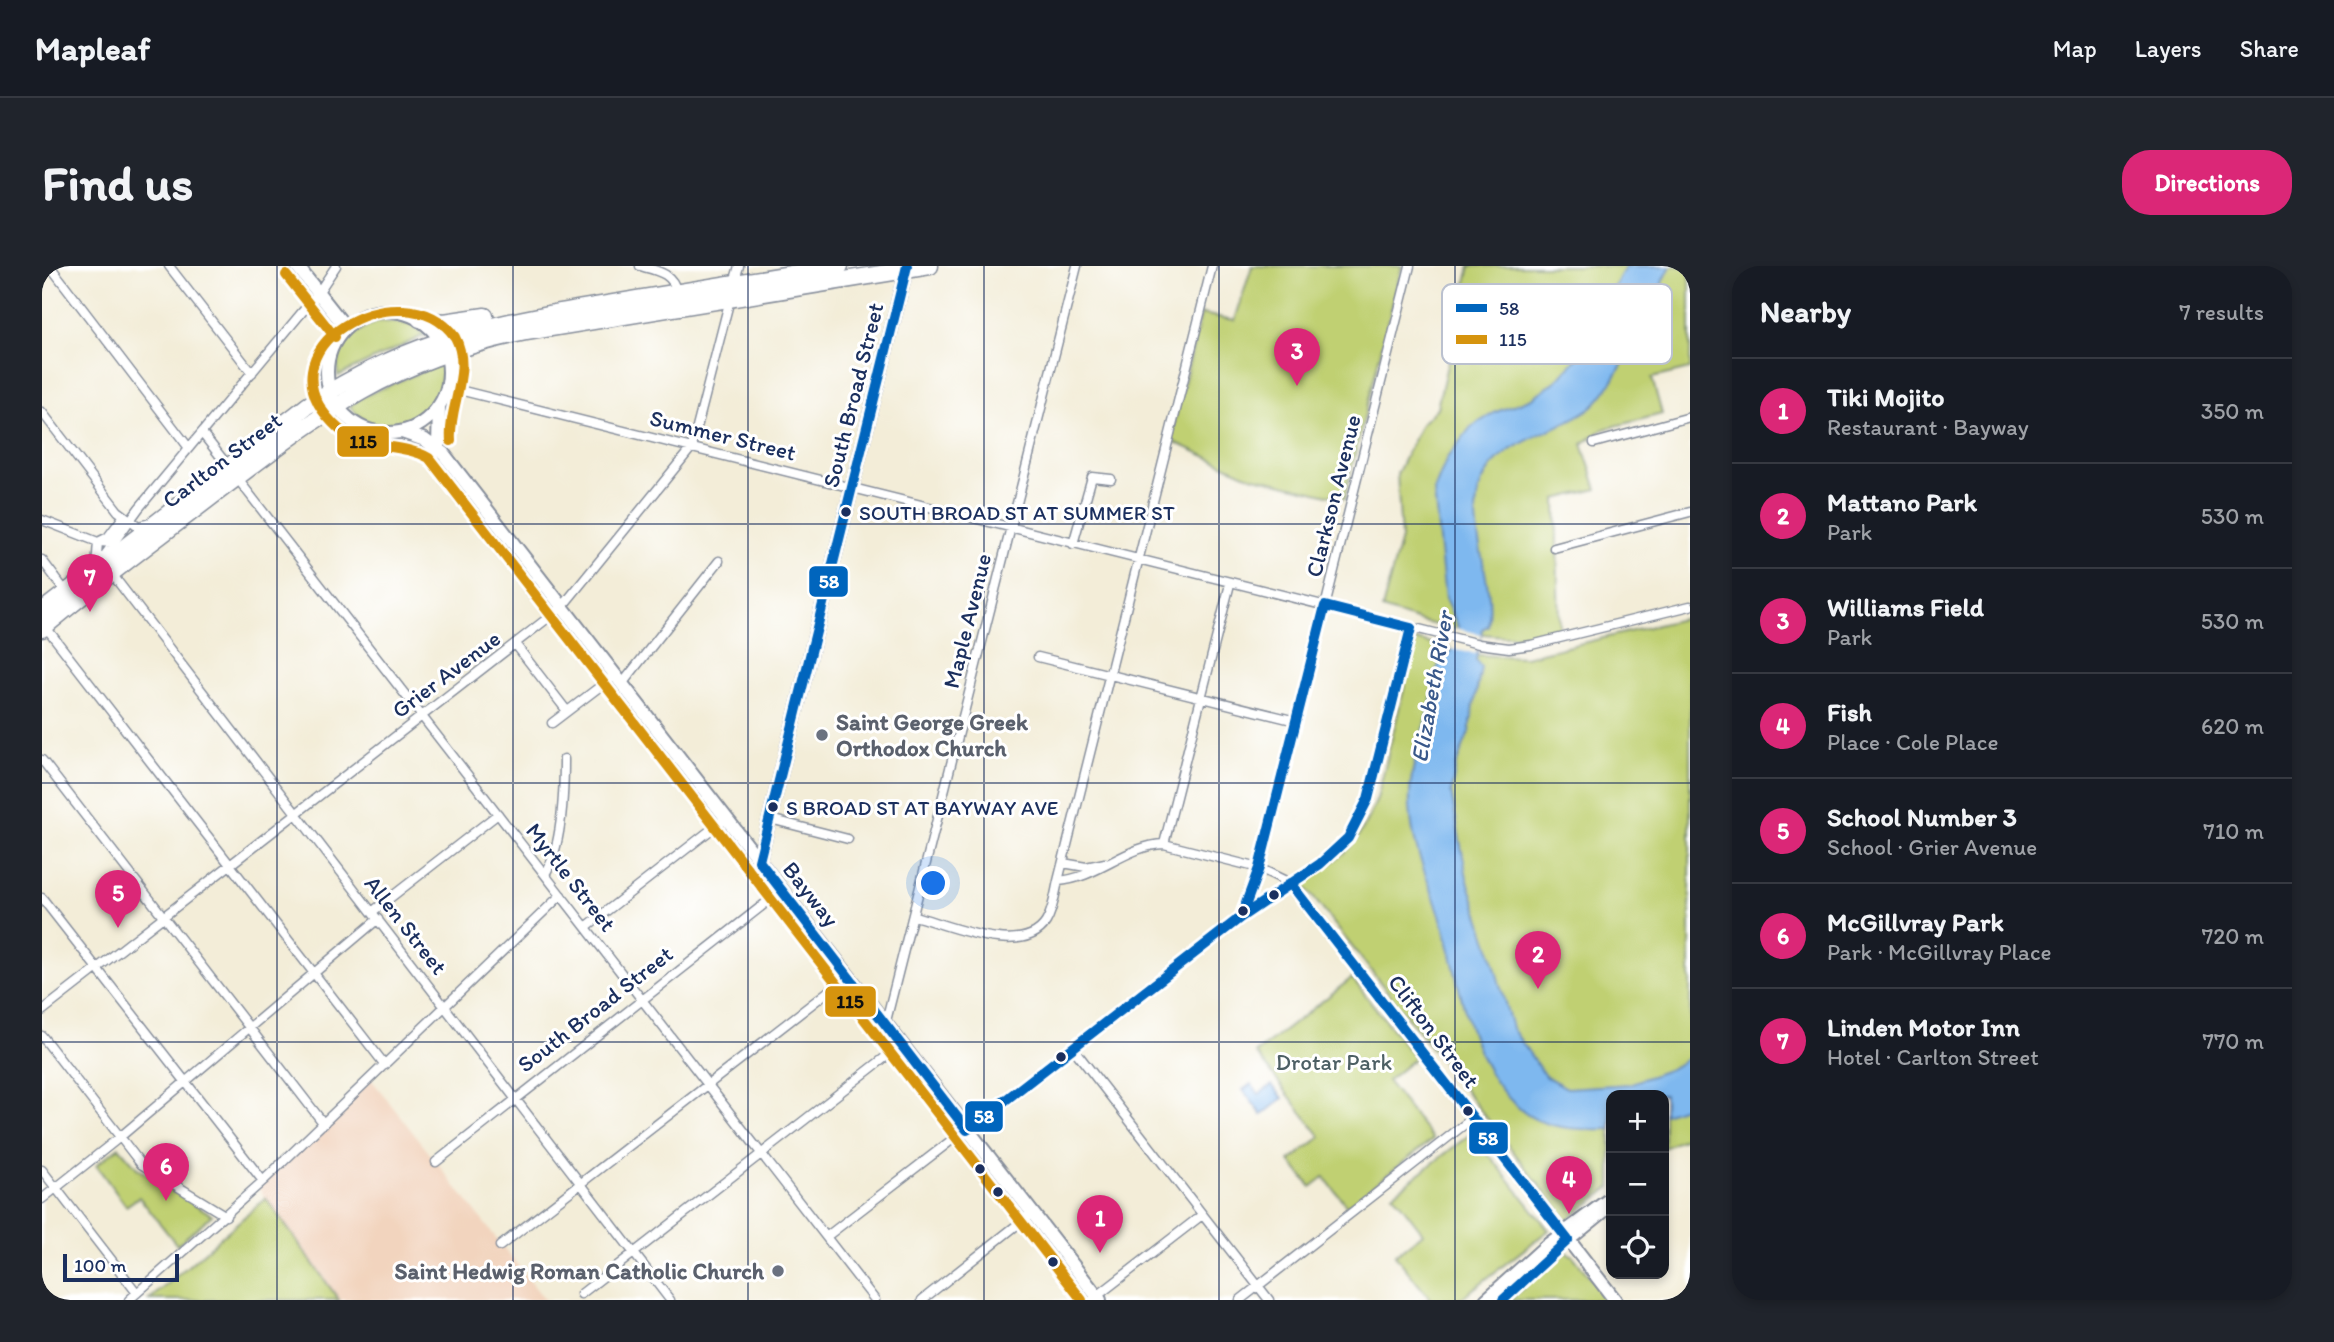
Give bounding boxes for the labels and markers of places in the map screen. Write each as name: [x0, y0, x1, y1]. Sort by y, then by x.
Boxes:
pin: 3: [1274, 328, 1320, 386]
place label: SOUTH BROAD ST AT SUMMER ST: [859, 500, 1175, 525]
marker: SOUTH BROAD ST AT SUMMER ST: [839, 505, 853, 519]
pin: 7: [67, 554, 113, 612]
place label: Saint George Greek Orthodox Church: [836, 708, 1029, 762]
marker: Saint George Greek Orthodox Church: [814, 727, 830, 743]
place label: S BROAD ST AT BAYWAY AVE: [786, 795, 1058, 820]
marker: S BROAD ST AT BAYWAY AVE: [766, 800, 780, 814]
pin: 5: [95, 870, 141, 928]
unlabelled marker: [1267, 888, 1281, 902]
unlabelled marker: [1236, 904, 1250, 918]
pin: 2: [1515, 931, 1561, 989]
unlabelled marker: [1054, 1050, 1068, 1064]
unlabelled marker: [1461, 1104, 1475, 1118]
pin: 6: [143, 1143, 189, 1201]
pin: 4: [1546, 1156, 1592, 1214]
unlabelled marker: [973, 1162, 987, 1176]
unlabelled marker: [991, 1185, 1005, 1199]
pin: 1: [1077, 1195, 1123, 1253]
unlabelled marker: [1046, 1255, 1060, 1269]
place label: Saint Hedwig Roman Catholic Church: [395, 1257, 765, 1285]
marker: Saint Hedwig Roman Catholic Church: [770, 1263, 786, 1279]

